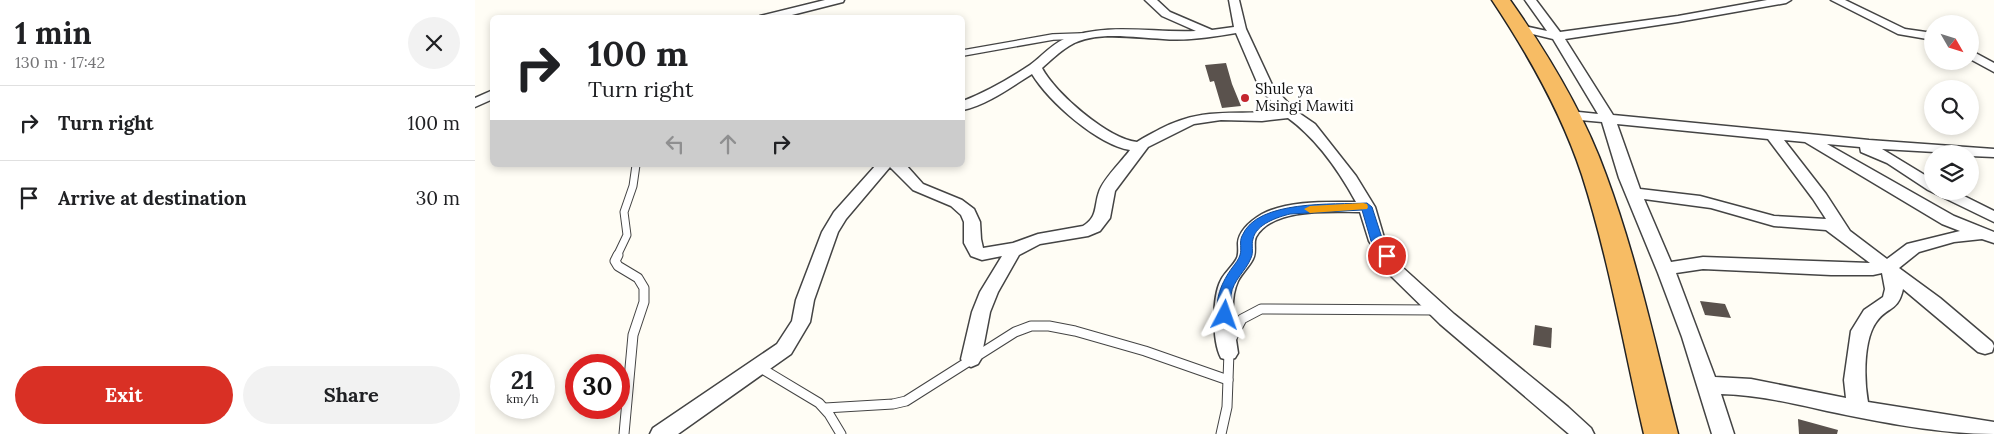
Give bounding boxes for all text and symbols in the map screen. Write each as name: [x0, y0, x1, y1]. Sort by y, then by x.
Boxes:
text: 1 min: [15, 14, 92, 52]
north arrow: [1924, 15, 1979, 70]
map controls: [1924, 15, 1979, 200]
button: close: [408, 17, 460, 69]
text: 100 m: [588, 31, 688, 76]
icon: right: [505, 35, 570, 100]
text: 130 m · 17:42: [15, 52, 105, 72]
text: Turn right: [588, 75, 693, 103]
place label: Shule ya Msingi Mawiti: [1255, 79, 1354, 115]
button: search: [1924, 80, 1979, 135]
marker: Shule ya Msingi Mawiti: [1239, 92, 1251, 104]
icon: right: [15, 109, 43, 137]
text: Turn right: [58, 111, 154, 135]
text: 100 m: [408, 111, 460, 135]
icon: left: [661, 130, 689, 158]
icon: ahead: [714, 130, 742, 158]
icon: right: [767, 130, 795, 158]
button: layers: [1924, 145, 1979, 200]
icon: arrive: [15, 184, 43, 212]
text: Arrive at destination: [58, 186, 247, 210]
text: 30 m: [416, 186, 460, 210]
pin: [1366, 235, 1408, 277]
icon: arrive: [1373, 242, 1401, 270]
position arrow: [1198, 288, 1250, 340]
speed limit sign: 30: [565, 354, 630, 419]
text: 21: [511, 364, 534, 396]
button: Exit: [15, 366, 233, 424]
button: Share: [243, 366, 460, 424]
text: km/h: [506, 391, 539, 406]

